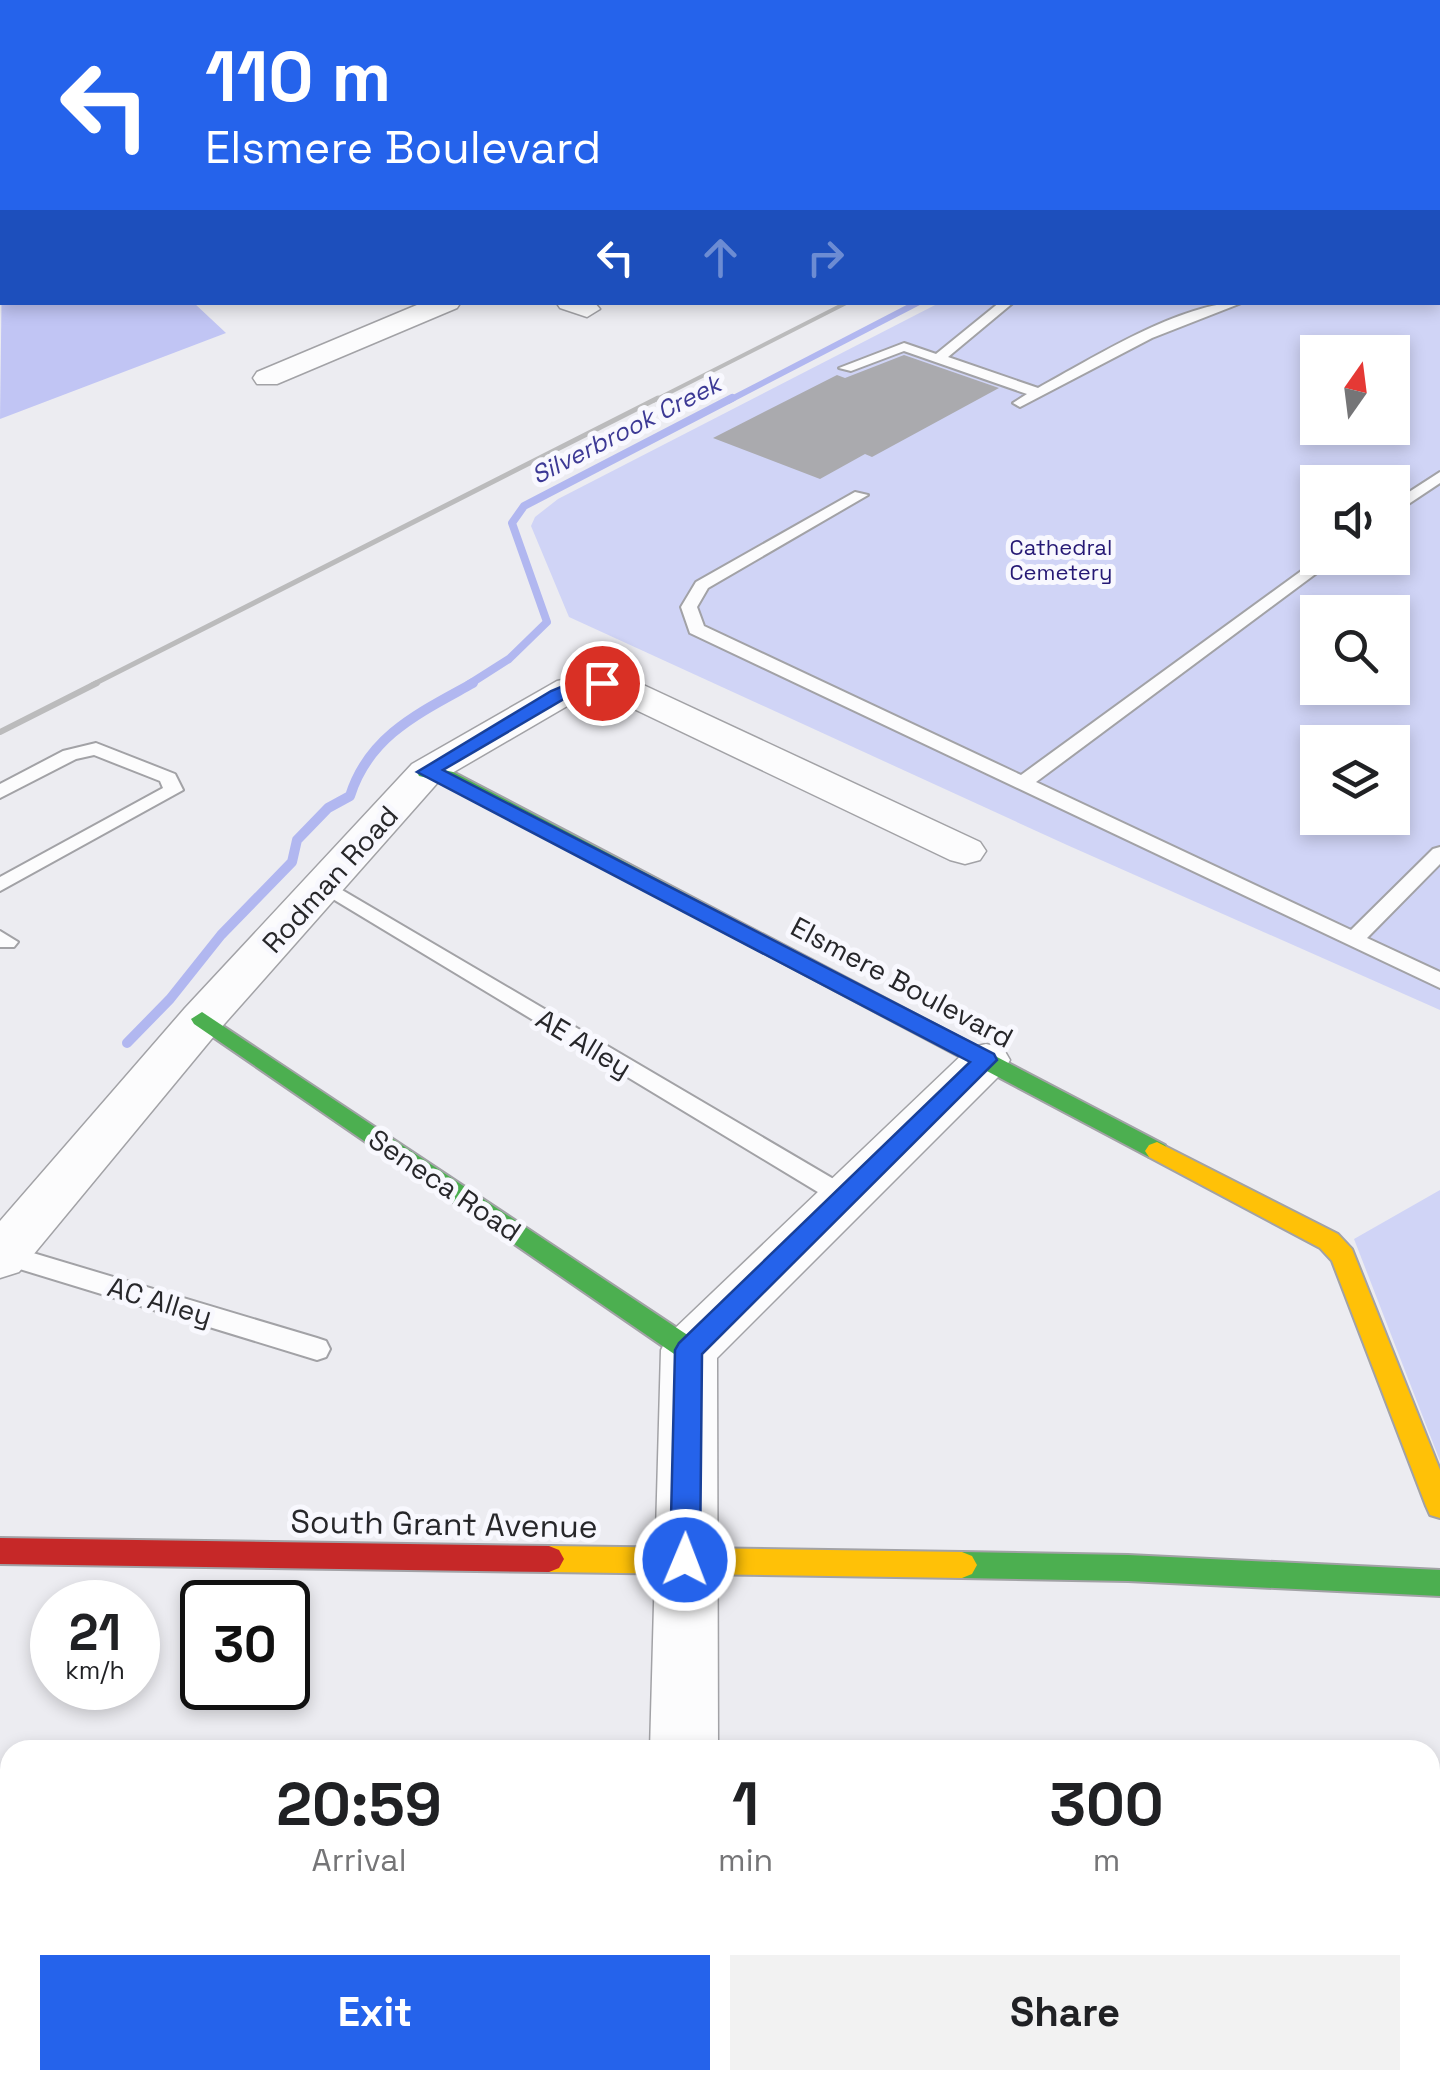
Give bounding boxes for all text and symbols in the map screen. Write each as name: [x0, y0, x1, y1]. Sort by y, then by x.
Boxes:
text: 110 m: [205, 32, 391, 121]
icon: left: [40, 40, 170, 170]
text: Elsmere Boulevard: [205, 119, 601, 176]
icon: left: [588, 230, 643, 285]
icon: ahead: [693, 230, 748, 285]
icon: right: [798, 230, 853, 285]
north arrow: [1300, 335, 1410, 445]
map controls: [1300, 335, 1410, 835]
water label: Silverbrook Creek: [526, 366, 729, 491]
button: sound: [1300, 465, 1410, 575]
park label: Cathedral Cemetery: [1009, 533, 1113, 586]
button: search: [1300, 595, 1410, 705]
pin: [560, 641, 645, 726]
icon: arrive: [575, 656, 630, 711]
button: layers: [1300, 725, 1410, 835]
street label: Rodman Road: [254, 798, 406, 960]
street label: Elsmere Boulevard: [785, 908, 1019, 1056]
street label: AE Alley: [530, 1000, 638, 1086]
street label: Seneca Road: [362, 1121, 528, 1249]
street label: AC Alley: [103, 1268, 217, 1334]
street label: South Grant Avenue: [290, 1501, 598, 1547]
position arrow: [633, 1508, 737, 1612]
speed limit sign: 30: [180, 1580, 310, 1710]
text: 21: [69, 1601, 121, 1665]
text: km/h: [65, 1654, 125, 1686]
text: 20:59: [276, 1766, 442, 1843]
text: 1: [732, 1766, 759, 1843]
text: 300: [1049, 1766, 1164, 1843]
text: Arrival: [311, 1840, 407, 1880]
text: min: [718, 1840, 773, 1880]
text: m: [1093, 1840, 1120, 1880]
button: Exit: [40, 1955, 710, 2070]
button: Share: [730, 1955, 1400, 2070]

